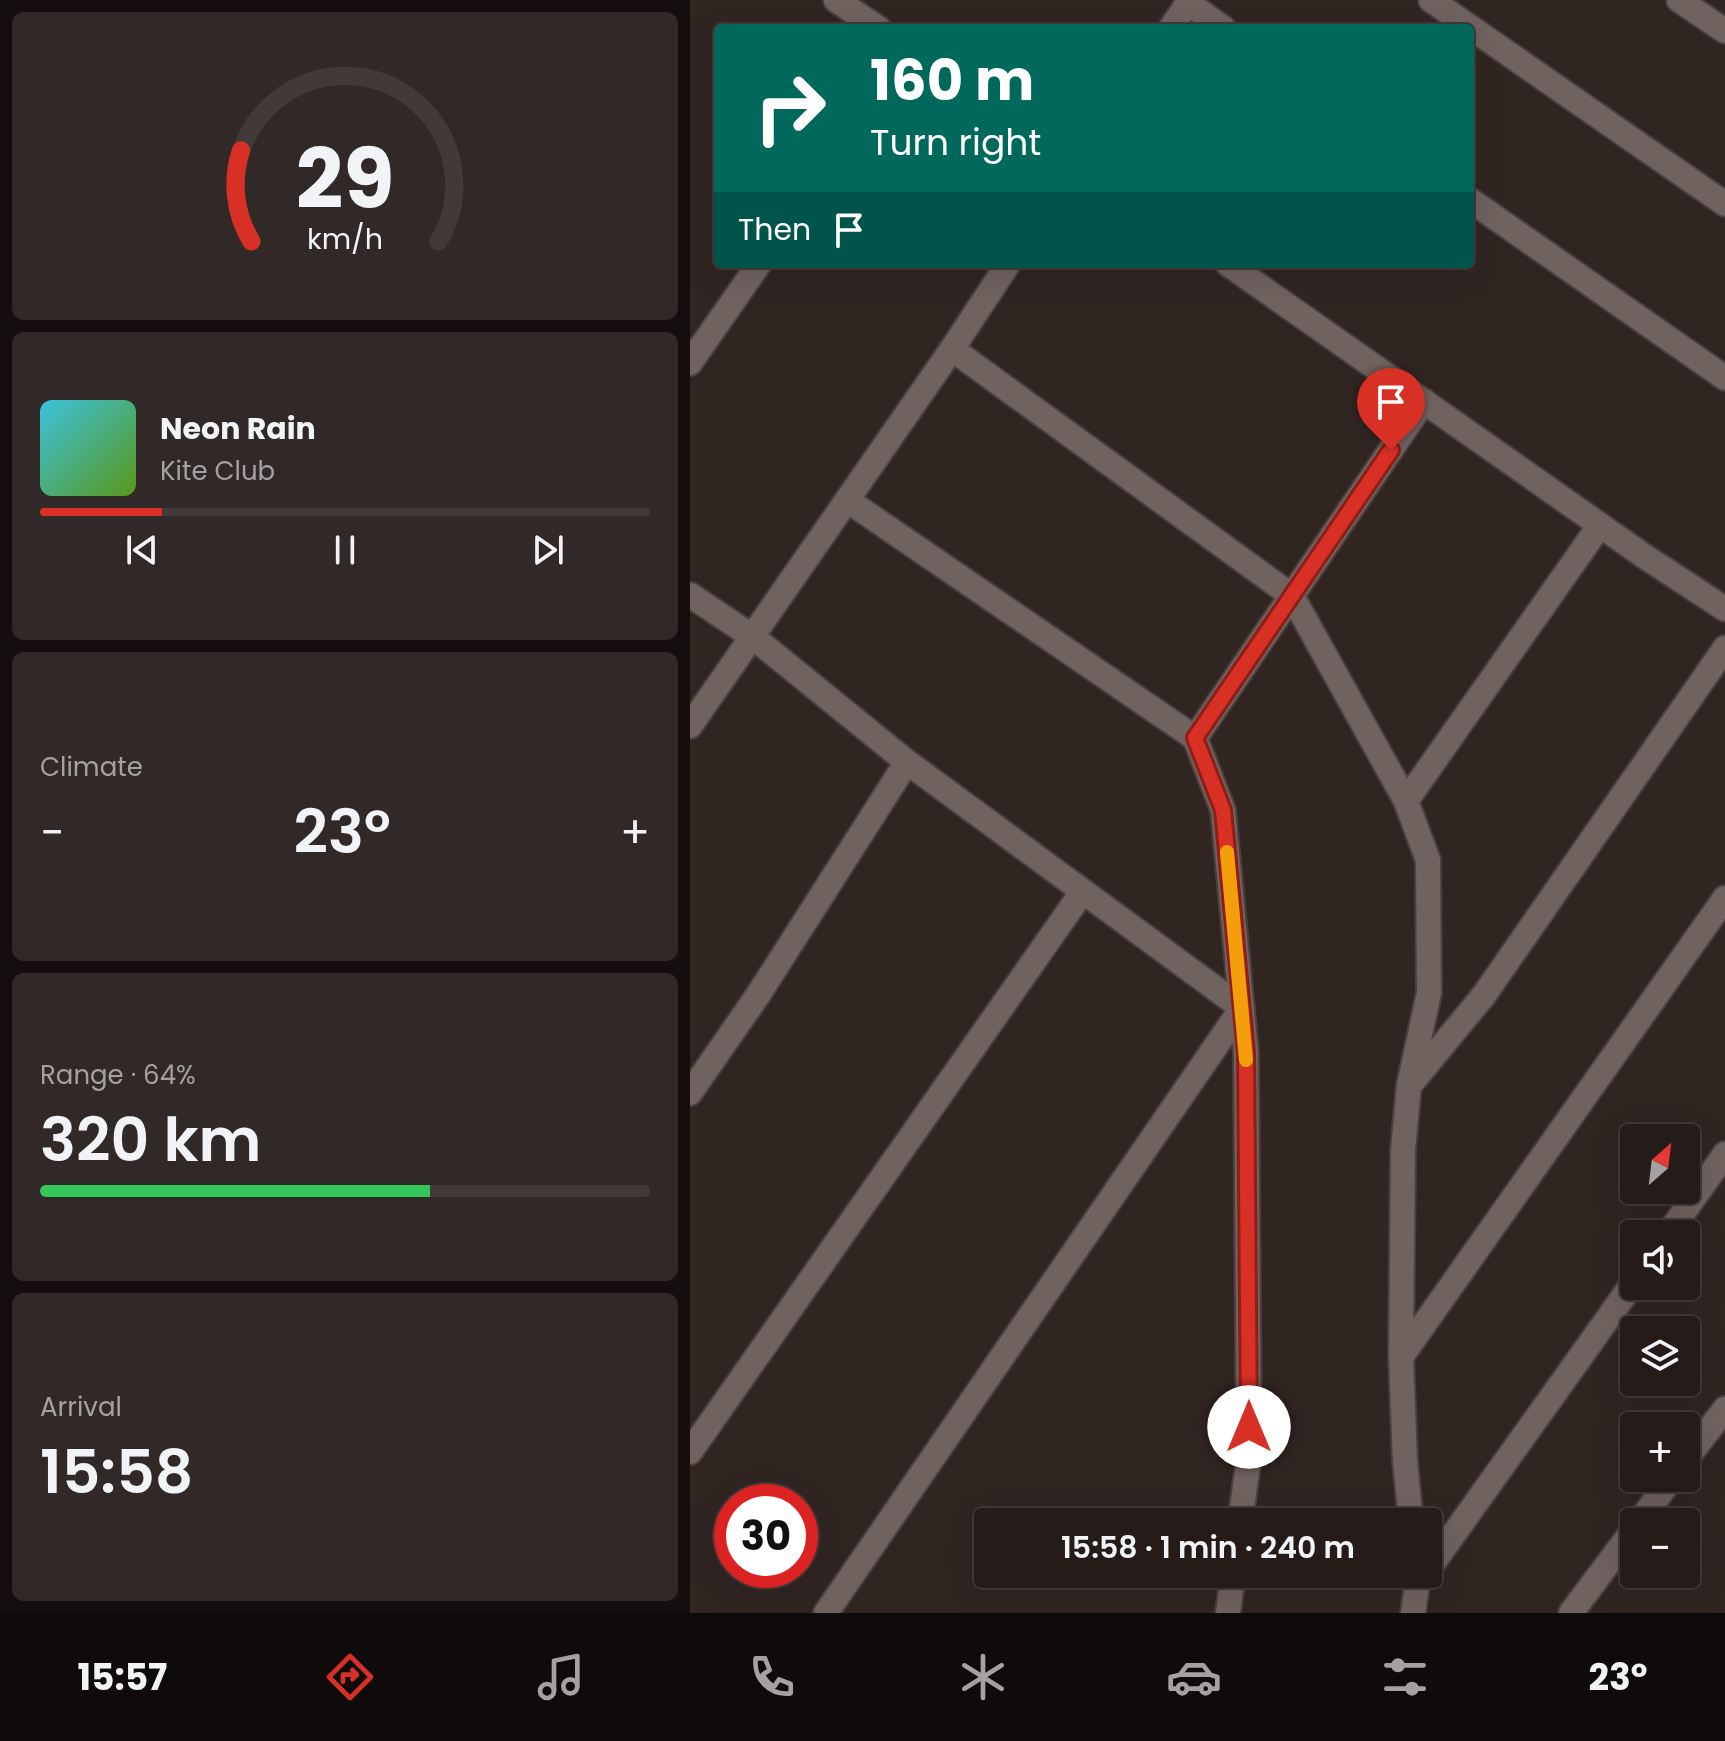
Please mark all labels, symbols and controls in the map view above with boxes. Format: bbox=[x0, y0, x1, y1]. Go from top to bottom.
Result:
text: 160 m bbox=[870, 41, 1034, 120]
icon: right bbox=[738, 56, 842, 160]
text: Turn right bbox=[870, 117, 1041, 168]
text: 29 bbox=[296, 121, 394, 237]
text: Then bbox=[738, 208, 811, 251]
icon: arrive bbox=[827, 208, 871, 252]
text: km/h bbox=[307, 219, 383, 259]
pin bbox=[1357, 368, 1425, 450]
icon: arrive bbox=[1369, 380, 1413, 424]
text: Neon Rain bbox=[160, 407, 316, 450]
text: Kite Club bbox=[160, 453, 275, 489]
icon: previous bbox=[120, 528, 164, 572]
icon: pause bbox=[323, 528, 367, 572]
icon: next bbox=[526, 528, 570, 572]
text: Climate bbox=[40, 749, 143, 785]
text: 23° bbox=[294, 790, 391, 874]
text: − bbox=[40, 802, 64, 863]
text: + bbox=[620, 802, 650, 863]
text: Range · 64% bbox=[40, 1057, 196, 1093]
text: 320 km bbox=[40, 1098, 261, 1182]
north arrow bbox=[1620, 1124, 1700, 1204]
map controls bbox=[1620, 1124, 1700, 1588]
button: sound bbox=[1620, 1220, 1700, 1300]
button: layers bbox=[1620, 1316, 1700, 1396]
position arrow bbox=[1207, 1385, 1291, 1469]
text: Arrival bbox=[40, 1389, 122, 1425]
button: + bbox=[1620, 1412, 1700, 1492]
text: 15:58 bbox=[40, 1430, 193, 1514]
speed limit sign: 30 bbox=[714, 1484, 818, 1588]
button: − bbox=[1620, 1508, 1700, 1588]
text: 15:58 · 1 min · 240 m bbox=[1061, 1526, 1355, 1569]
icon: directions bbox=[322, 1649, 378, 1705]
icon: music bbox=[533, 1649, 589, 1705]
icon: phone bbox=[744, 1649, 800, 1705]
icon: climate bbox=[955, 1649, 1011, 1705]
icon: car bbox=[1166, 1649, 1222, 1705]
icon: filters bbox=[1377, 1649, 1433, 1705]
text: 15:57 bbox=[78, 1652, 167, 1703]
text: 23° bbox=[1588, 1652, 1647, 1703]

